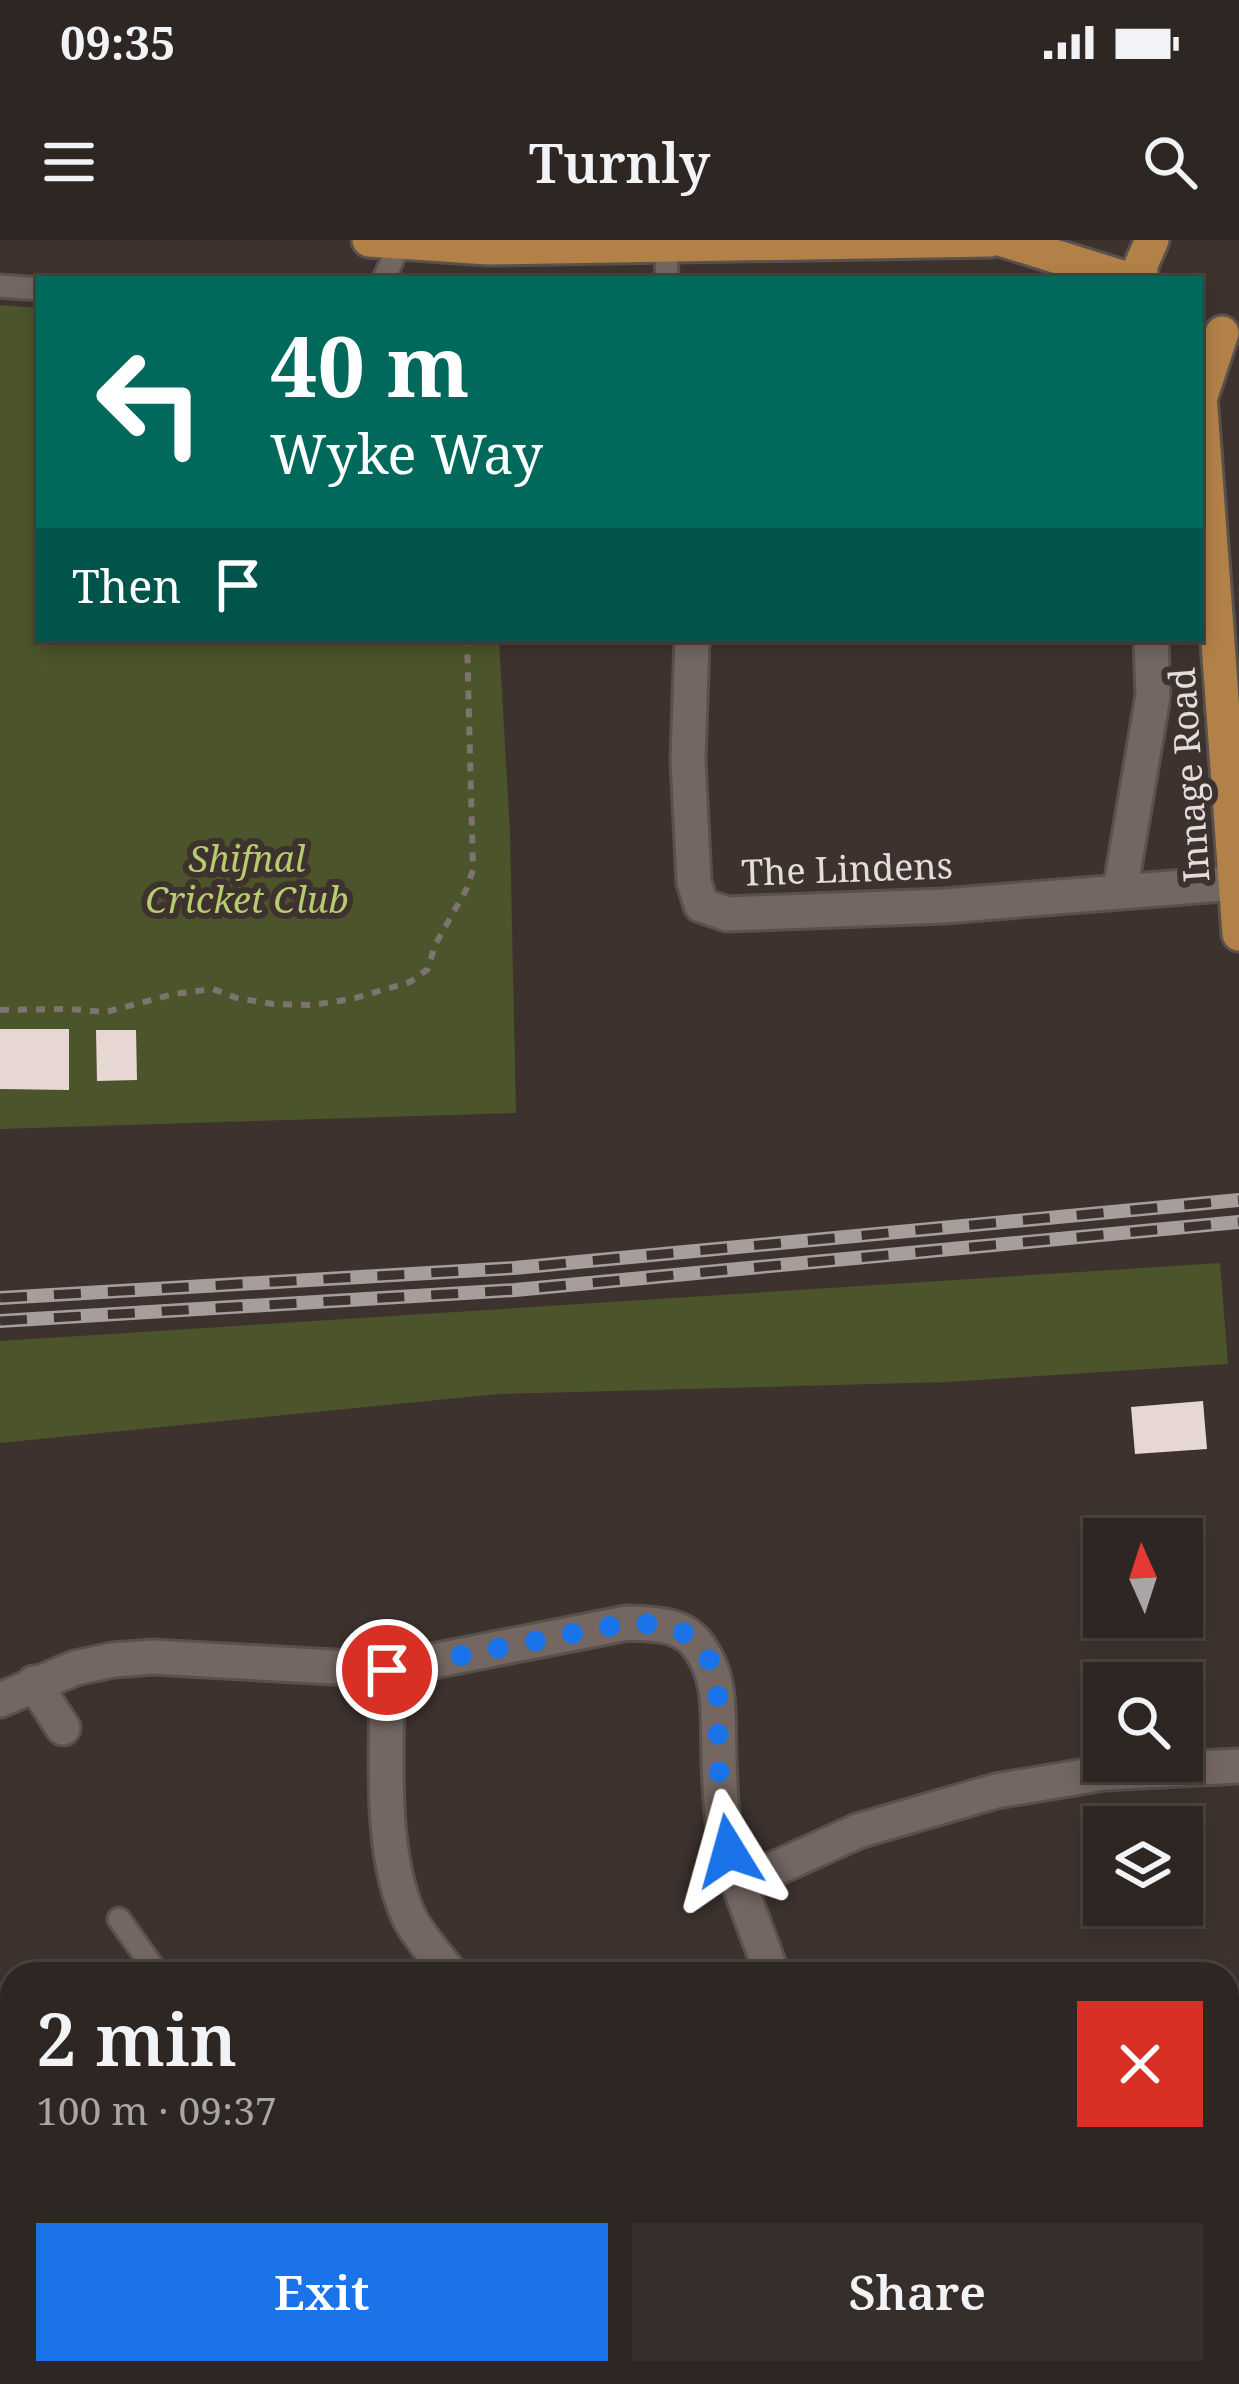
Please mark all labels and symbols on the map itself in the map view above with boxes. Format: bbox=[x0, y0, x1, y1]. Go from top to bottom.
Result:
street label: Innage Road bbox=[1157, 666, 1220, 884]
park label: Shifnal Cricket Club bbox=[145, 834, 349, 924]
street label: The Lindens bbox=[740, 840, 954, 897]
north arrow bbox=[1083, 1518, 1203, 1638]
pin bbox=[336, 1619, 438, 1721]
position arrow bbox=[666, 1788, 792, 1914]

